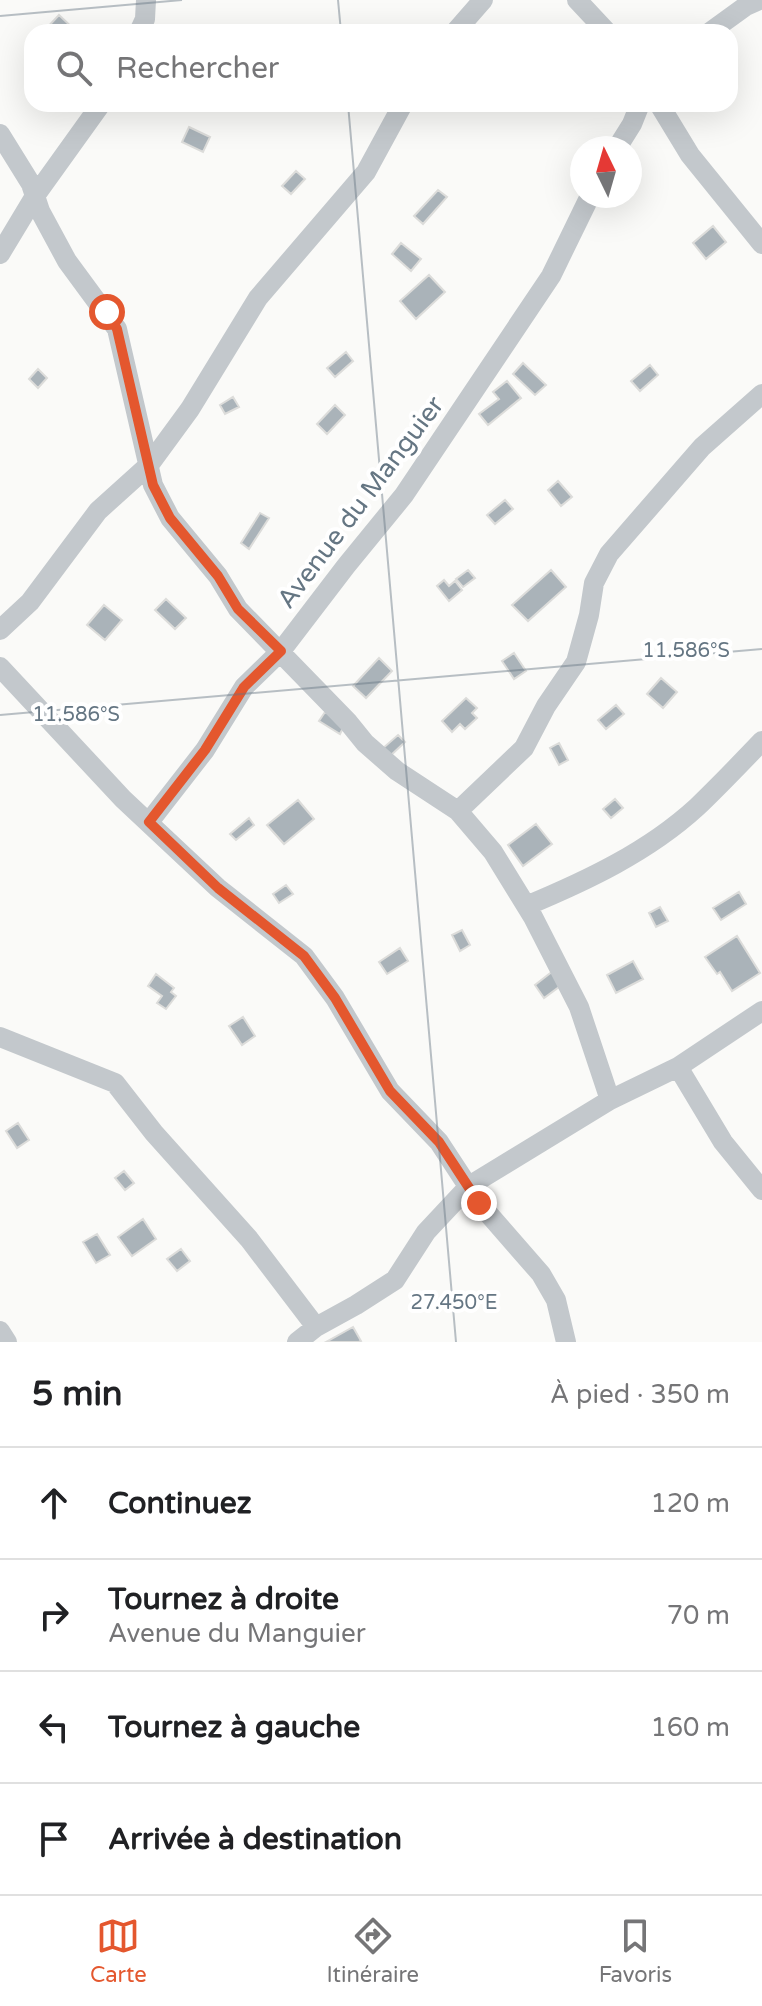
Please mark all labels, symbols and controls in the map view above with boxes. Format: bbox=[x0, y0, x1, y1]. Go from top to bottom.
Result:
search box bbox=[24, 24, 738, 112]
icon: search bbox=[52, 46, 96, 90]
text: Rechercher bbox=[116, 50, 279, 87]
north arrow bbox=[570, 136, 642, 208]
route start bbox=[89, 294, 125, 330]
street label: Avenue du Manguier bbox=[270, 390, 450, 615]
text: 11.586°S bbox=[642, 639, 730, 663]
text: 11.586°S bbox=[32, 703, 120, 727]
route end bbox=[461, 1185, 497, 1221]
text: 27.450°E bbox=[411, 1291, 497, 1315]
text: 5 min bbox=[32, 1374, 123, 1415]
text: À pied · 350 m bbox=[550, 1379, 730, 1410]
icon: ahead bbox=[32, 1481, 76, 1525]
text: Continuez bbox=[108, 1485, 252, 1522]
text: 120 m bbox=[650, 1488, 730, 1519]
text: Tournez à droite bbox=[108, 1581, 339, 1618]
icon: right bbox=[32, 1593, 76, 1637]
text: 70 m bbox=[667, 1600, 730, 1631]
text: Avenue du Manguier bbox=[108, 1618, 366, 1649]
icon: left bbox=[32, 1705, 76, 1749]
text: Tournez à gauche bbox=[108, 1709, 360, 1746]
text: 160 m bbox=[650, 1712, 730, 1743]
icon: arrive bbox=[32, 1817, 76, 1861]
text: Arrivée à destination bbox=[108, 1821, 402, 1858]
tab: Carte bbox=[90, 1914, 147, 1988]
tab: Itinéraire bbox=[326, 1914, 419, 1988]
tab: Favoris bbox=[599, 1914, 672, 1988]

